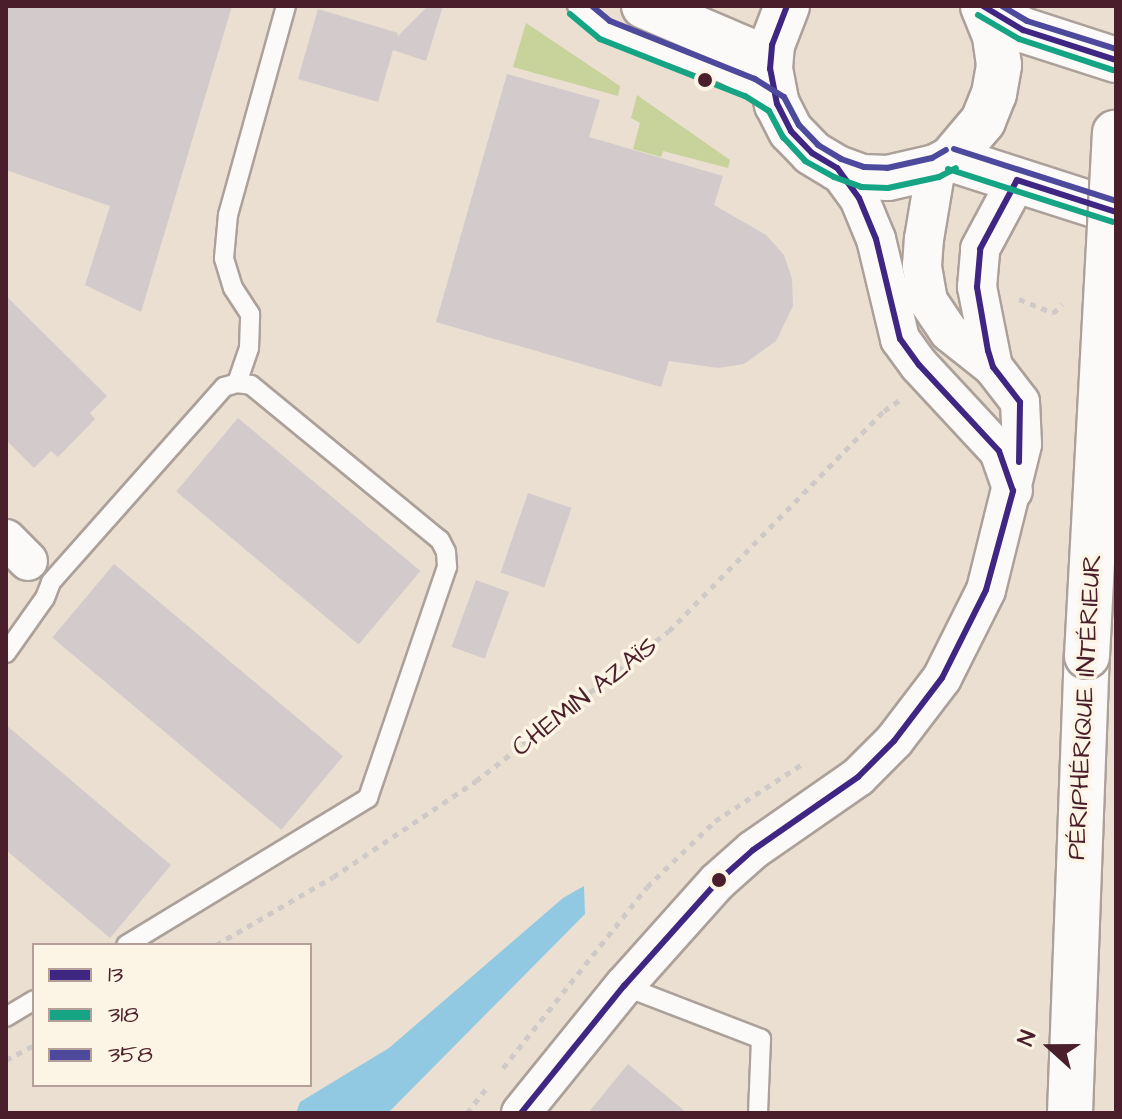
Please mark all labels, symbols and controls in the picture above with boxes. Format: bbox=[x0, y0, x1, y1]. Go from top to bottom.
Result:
unlabelled marker bbox=[697, 72, 713, 88]
street label: PÉRIPHÉRIQUE INTÉRIEUR bbox=[1061, 553, 1109, 861]
street label: CHEMIN AZAÏS bbox=[506, 631, 664, 763]
unlabelled marker bbox=[711, 872, 727, 888]
legend bbox=[32, 943, 312, 1087]
text: 13 bbox=[108, 958, 123, 992]
text: 318 bbox=[108, 998, 139, 1032]
north arrow bbox=[1010, 1007, 1090, 1087]
text: N bbox=[1010, 1026, 1044, 1050]
text: 358 bbox=[108, 1038, 153, 1072]

